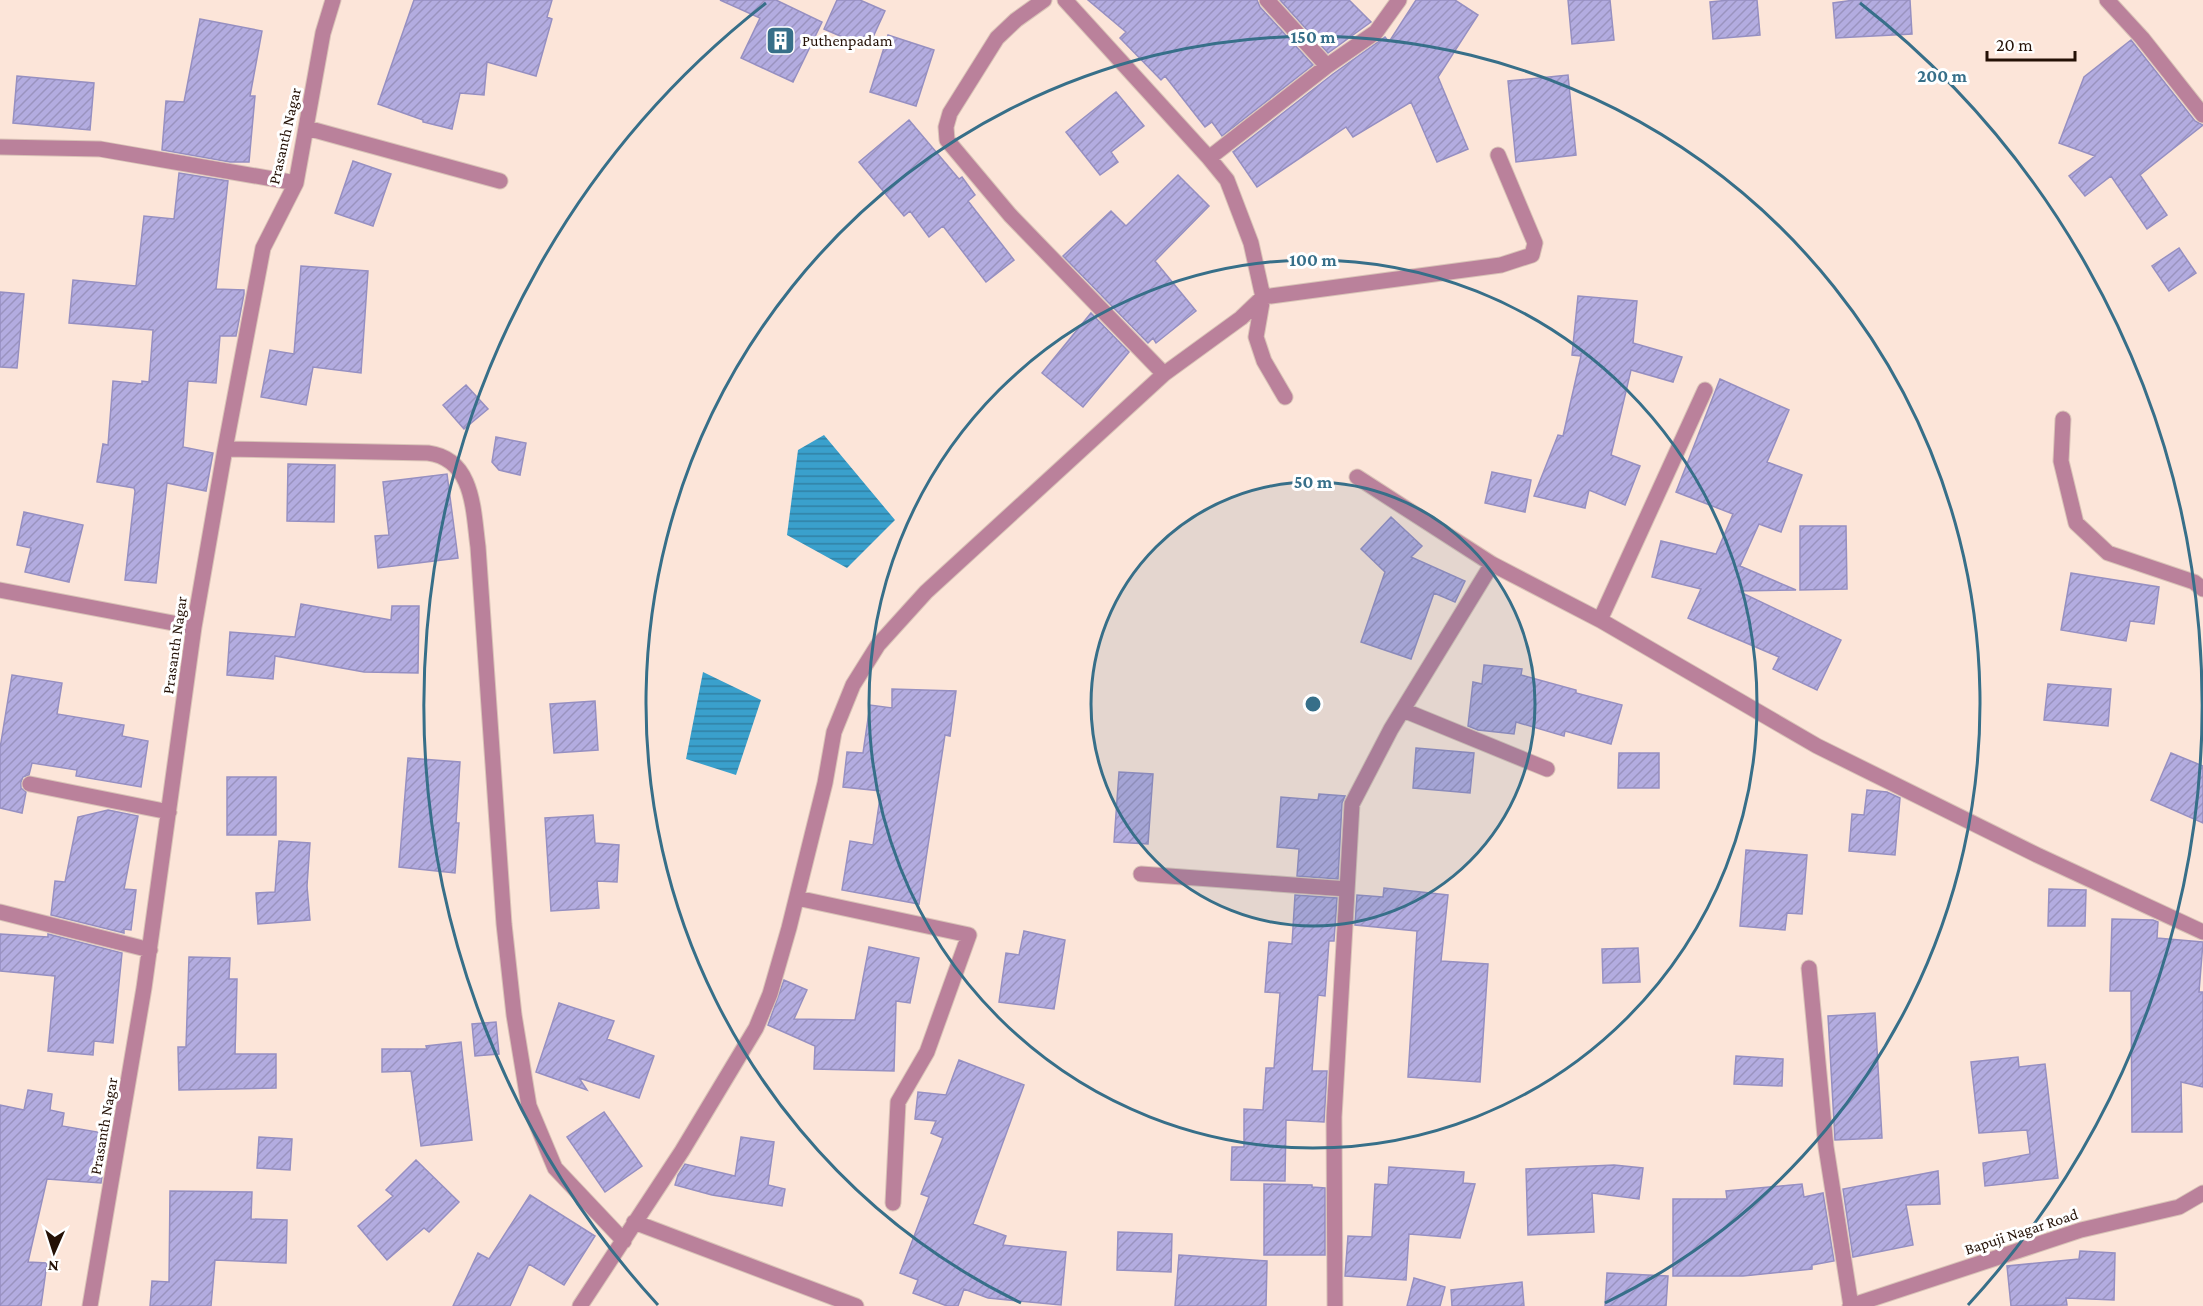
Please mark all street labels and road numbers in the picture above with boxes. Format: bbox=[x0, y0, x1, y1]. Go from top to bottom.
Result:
street label: Prasanth Nagar bbox=[265, 86, 305, 186]
street label: Prasanth Nagar bbox=[159, 595, 191, 695]
street label: Prasanth Nagar bbox=[87, 1076, 121, 1176]
street label: Bapuji Nagar Road bbox=[1962, 1205, 2081, 1259]

